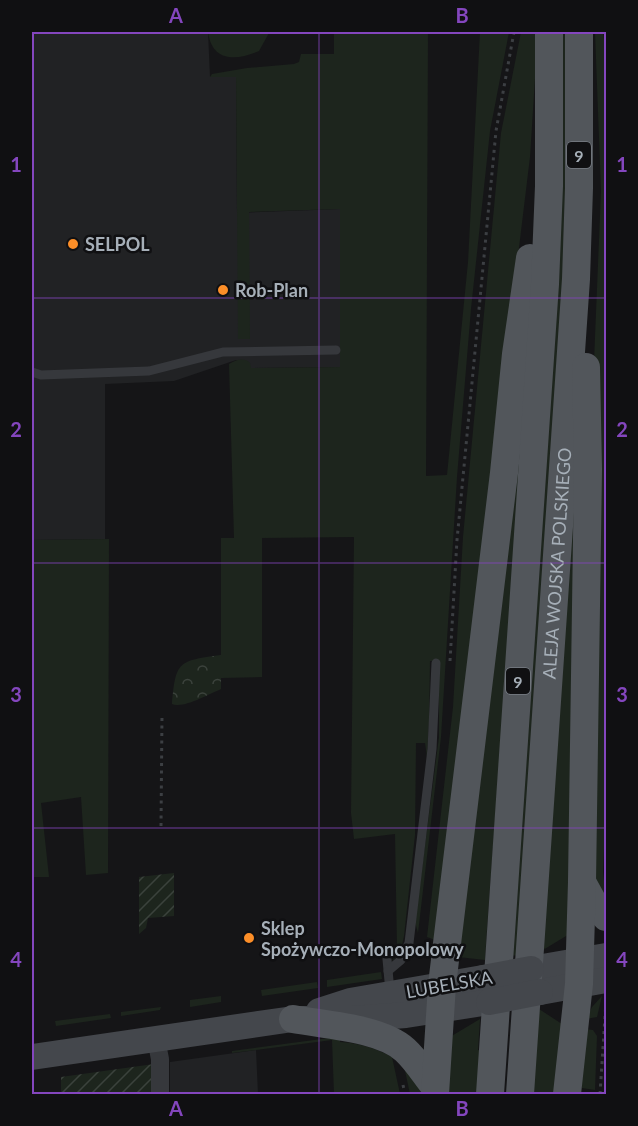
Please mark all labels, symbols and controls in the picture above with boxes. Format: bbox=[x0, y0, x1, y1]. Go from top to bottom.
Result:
text: A bbox=[168, 3, 183, 27]
text: B bbox=[455, 3, 469, 27]
road number: 9 bbox=[567, 142, 591, 168]
text: 1 bbox=[10, 152, 22, 176]
text: 1 bbox=[616, 152, 628, 176]
place label: SELPOL bbox=[85, 233, 150, 255]
marker: SELPOL bbox=[66, 237, 80, 251]
place label: Rob-Plan bbox=[235, 279, 308, 301]
marker: Rob-Plan bbox=[216, 283, 230, 297]
text: 2 bbox=[10, 417, 22, 441]
text: 2 bbox=[616, 417, 628, 441]
street label: ALEJA WOJSKA POLSKIEGO bbox=[538, 447, 575, 680]
road number: 9 bbox=[506, 668, 530, 694]
text: 3 bbox=[10, 682, 22, 706]
text: 3 bbox=[616, 682, 628, 706]
place label: Sklep Spożywczo-Monopolowy bbox=[261, 917, 464, 960]
marker: Sklep Spożywczo-Monopolowy bbox=[242, 931, 256, 945]
text: 4 bbox=[10, 947, 22, 971]
text: 4 bbox=[616, 947, 628, 971]
street label: LUBELSKA bbox=[404, 965, 495, 1002]
text: A bbox=[168, 1096, 183, 1120]
text: B bbox=[455, 1096, 469, 1120]

